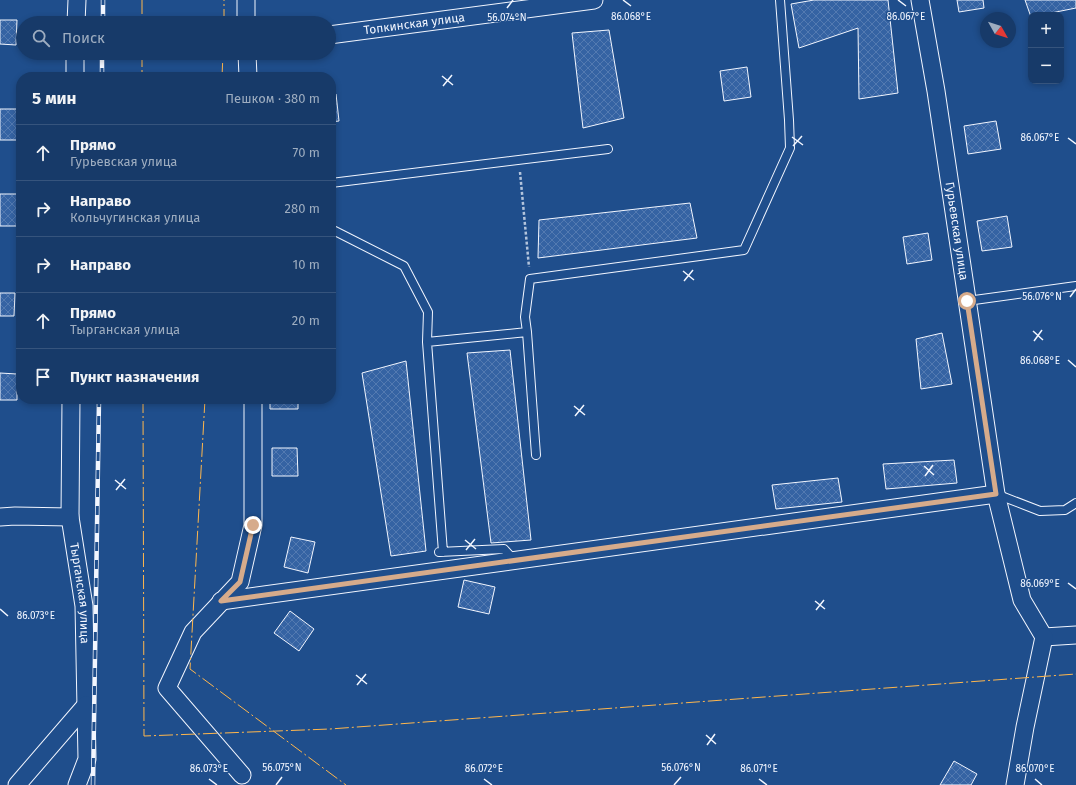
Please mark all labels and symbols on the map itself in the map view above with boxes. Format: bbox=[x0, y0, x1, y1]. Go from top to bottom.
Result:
street label: Топкинская улица bbox=[363, 10, 466, 37]
text: 86.068°E bbox=[611, 11, 651, 23]
text: 86.067°E bbox=[887, 11, 925, 23]
text: 56.074°N bbox=[487, 12, 527, 24]
north arrow bbox=[980, 12, 1016, 48]
text: 86.067°E bbox=[1021, 132, 1059, 144]
street label: Гурьевская улица bbox=[943, 181, 971, 281]
text: 56.076°N bbox=[1022, 291, 1062, 303]
route start bbox=[958, 292, 976, 310]
text: 86.068°E bbox=[1020, 355, 1060, 367]
route end bbox=[244, 516, 262, 534]
street label: Тырганская улица bbox=[67, 542, 92, 644]
text: 86.069°E bbox=[1020, 578, 1060, 590]
text: 86.073°E bbox=[17, 610, 55, 622]
text: 56.075°N bbox=[262, 762, 302, 774]
text: 56.076°N bbox=[661, 762, 701, 774]
text: 86.073°E bbox=[190, 763, 228, 775]
text: 86.072°E bbox=[465, 763, 503, 775]
text: 86.071°E bbox=[740, 763, 778, 775]
text: 86.070°E bbox=[1016, 763, 1054, 775]

